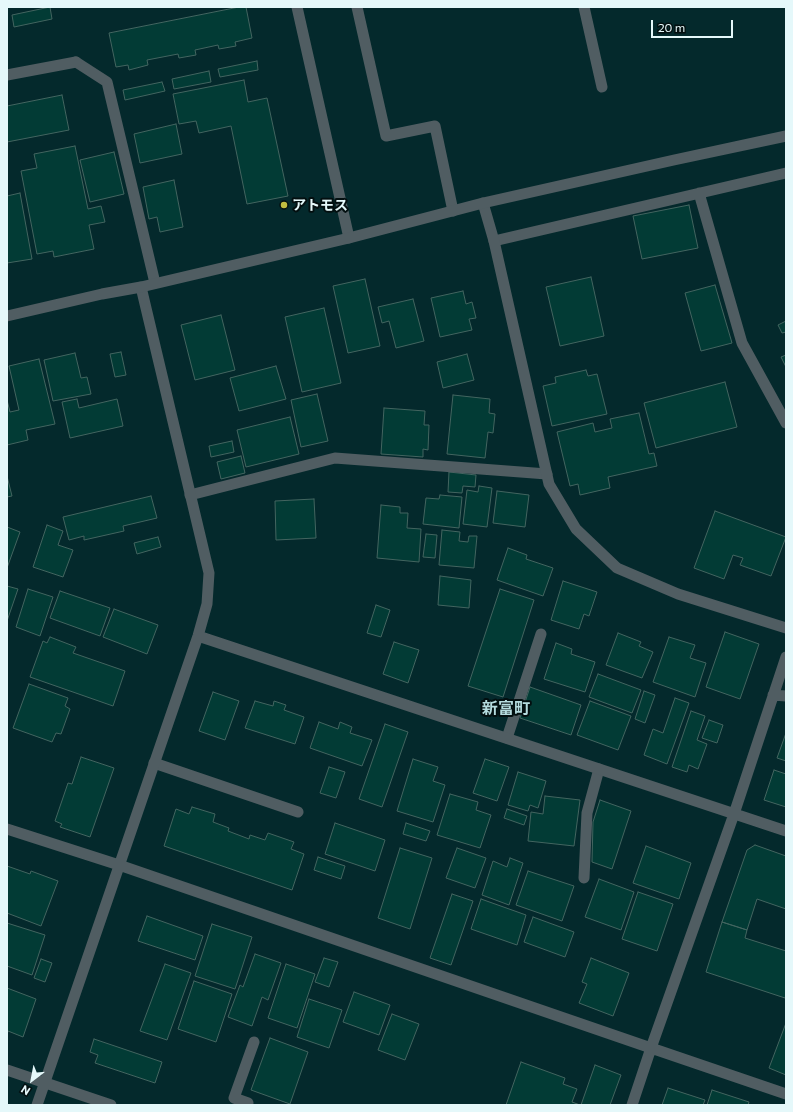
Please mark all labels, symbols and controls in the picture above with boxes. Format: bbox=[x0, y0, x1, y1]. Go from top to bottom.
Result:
scale bar bbox=[653, 12, 735, 38]
text: 20 m bbox=[658, 20, 685, 34]
place label: アトモス bbox=[292, 197, 348, 213]
marker: アトモス bbox=[279, 200, 289, 210]
district label: 新富町 bbox=[482, 699, 530, 719]
north arrow bbox=[12, 1060, 52, 1100]
text: N bbox=[18, 1083, 32, 1098]

